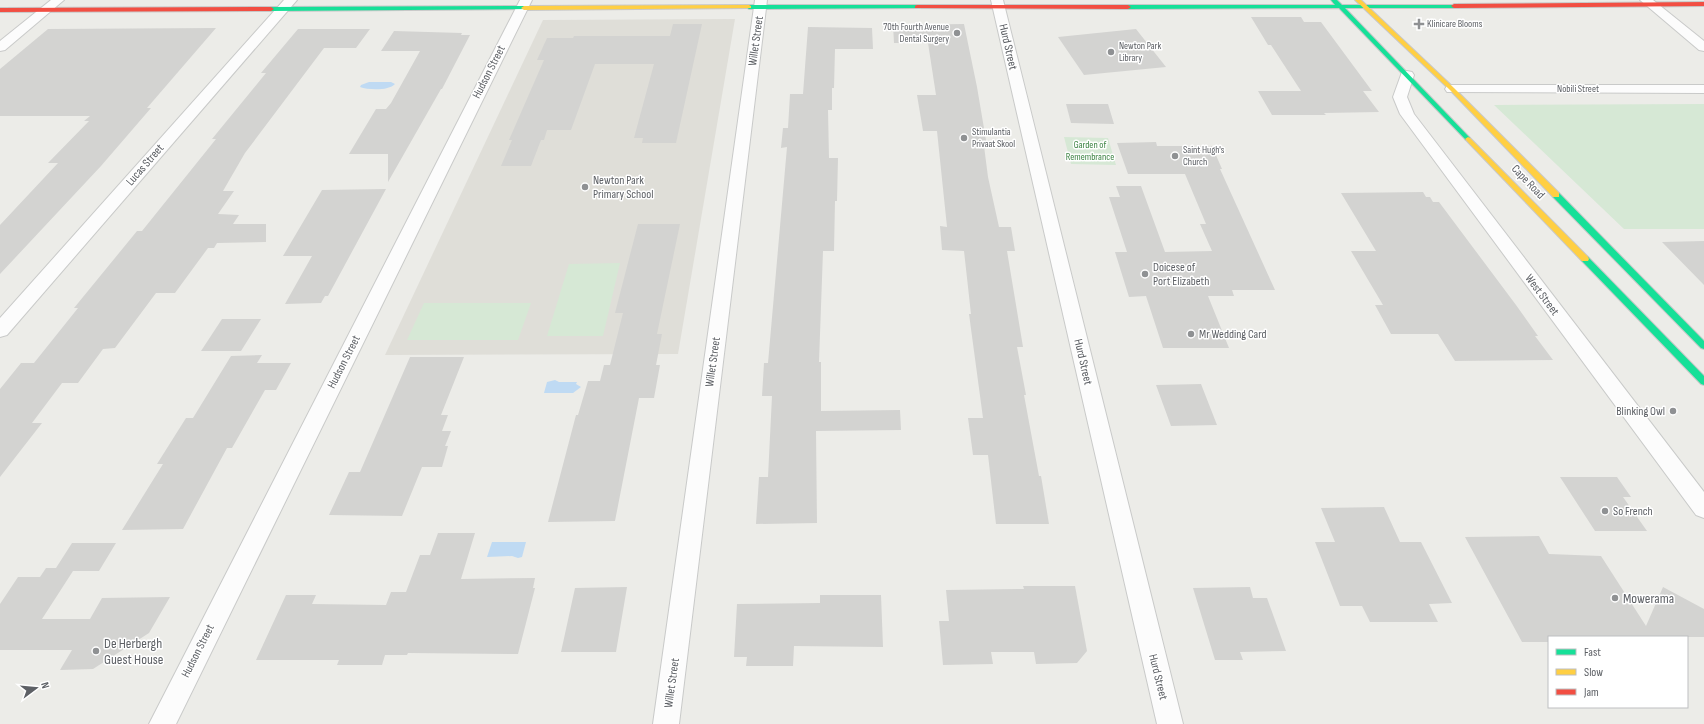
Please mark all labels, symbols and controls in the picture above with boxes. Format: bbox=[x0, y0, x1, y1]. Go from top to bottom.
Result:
street label: Willet Street bbox=[745, 15, 767, 67]
place label: Klinicare Blooms bbox=[1427, 18, 1483, 30]
marker: Klinicare Blooms bbox=[1414, 19, 1424, 29]
place label: 70th Fourth Avenue Dental Surgery bbox=[883, 21, 949, 45]
street label: Hurd Street bbox=[995, 23, 1021, 72]
marker: 70th Fourth Avenue Dental Surgery bbox=[952, 28, 962, 38]
place label: Newton Park Library bbox=[1119, 40, 1161, 64]
street label: Hudson Street bbox=[469, 43, 509, 101]
marker: Newton Park Library bbox=[1106, 47, 1116, 57]
street label: Nobili Street bbox=[1557, 83, 1599, 95]
place label: Stimulantia Privaat Skool bbox=[972, 126, 1015, 150]
marker: Stimulantia Privaat Skool bbox=[959, 133, 969, 143]
park label: Garden of Remembrance bbox=[1066, 139, 1114, 163]
street label: Lucas Street bbox=[123, 141, 167, 189]
place label: Saint Hugh's Church bbox=[1183, 144, 1225, 168]
marker: Saint Hugh's Church bbox=[1170, 151, 1180, 161]
street label: Cape Road bbox=[1508, 162, 1548, 202]
place label: Newton Park Primary School bbox=[593, 173, 653, 202]
marker: Newton Park Primary School bbox=[580, 182, 590, 192]
place label: Doicese of Port Elizabeth bbox=[1153, 260, 1209, 289]
marker: Doicese of Port Elizabeth bbox=[1140, 269, 1150, 279]
street label: West Street bbox=[1522, 271, 1563, 319]
place label: Mr Wedding Card bbox=[1199, 327, 1266, 342]
marker: Mr Wedding Card bbox=[1186, 329, 1196, 339]
street label: Hudson Street bbox=[324, 333, 364, 391]
street label: Willet Street bbox=[702, 336, 724, 388]
street label: Hurd Street bbox=[1070, 338, 1096, 387]
place label: Blinking Owl bbox=[1616, 404, 1665, 419]
marker: Blinking Owl bbox=[1668, 406, 1678, 416]
place label: So French bbox=[1613, 504, 1653, 519]
marker: So French bbox=[1600, 506, 1610, 516]
place label: Mowerama bbox=[1623, 590, 1674, 607]
marker: Mowerama bbox=[1610, 593, 1620, 603]
street label: Hudson Street bbox=[178, 622, 218, 680]
place label: De Herbergh Guest House bbox=[104, 635, 163, 668]
legend bbox=[1548, 636, 1688, 708]
text: Fast bbox=[1584, 645, 1601, 660]
marker: De Herbergh Guest House bbox=[91, 646, 101, 656]
street label: Hurd Street bbox=[1145, 653, 1171, 702]
street label: Willet Street bbox=[661, 657, 683, 709]
text: Slow bbox=[1584, 665, 1603, 680]
north arrow bbox=[16, 668, 56, 708]
text: N bbox=[38, 681, 52, 690]
text: Jam bbox=[1583, 685, 1599, 700]

